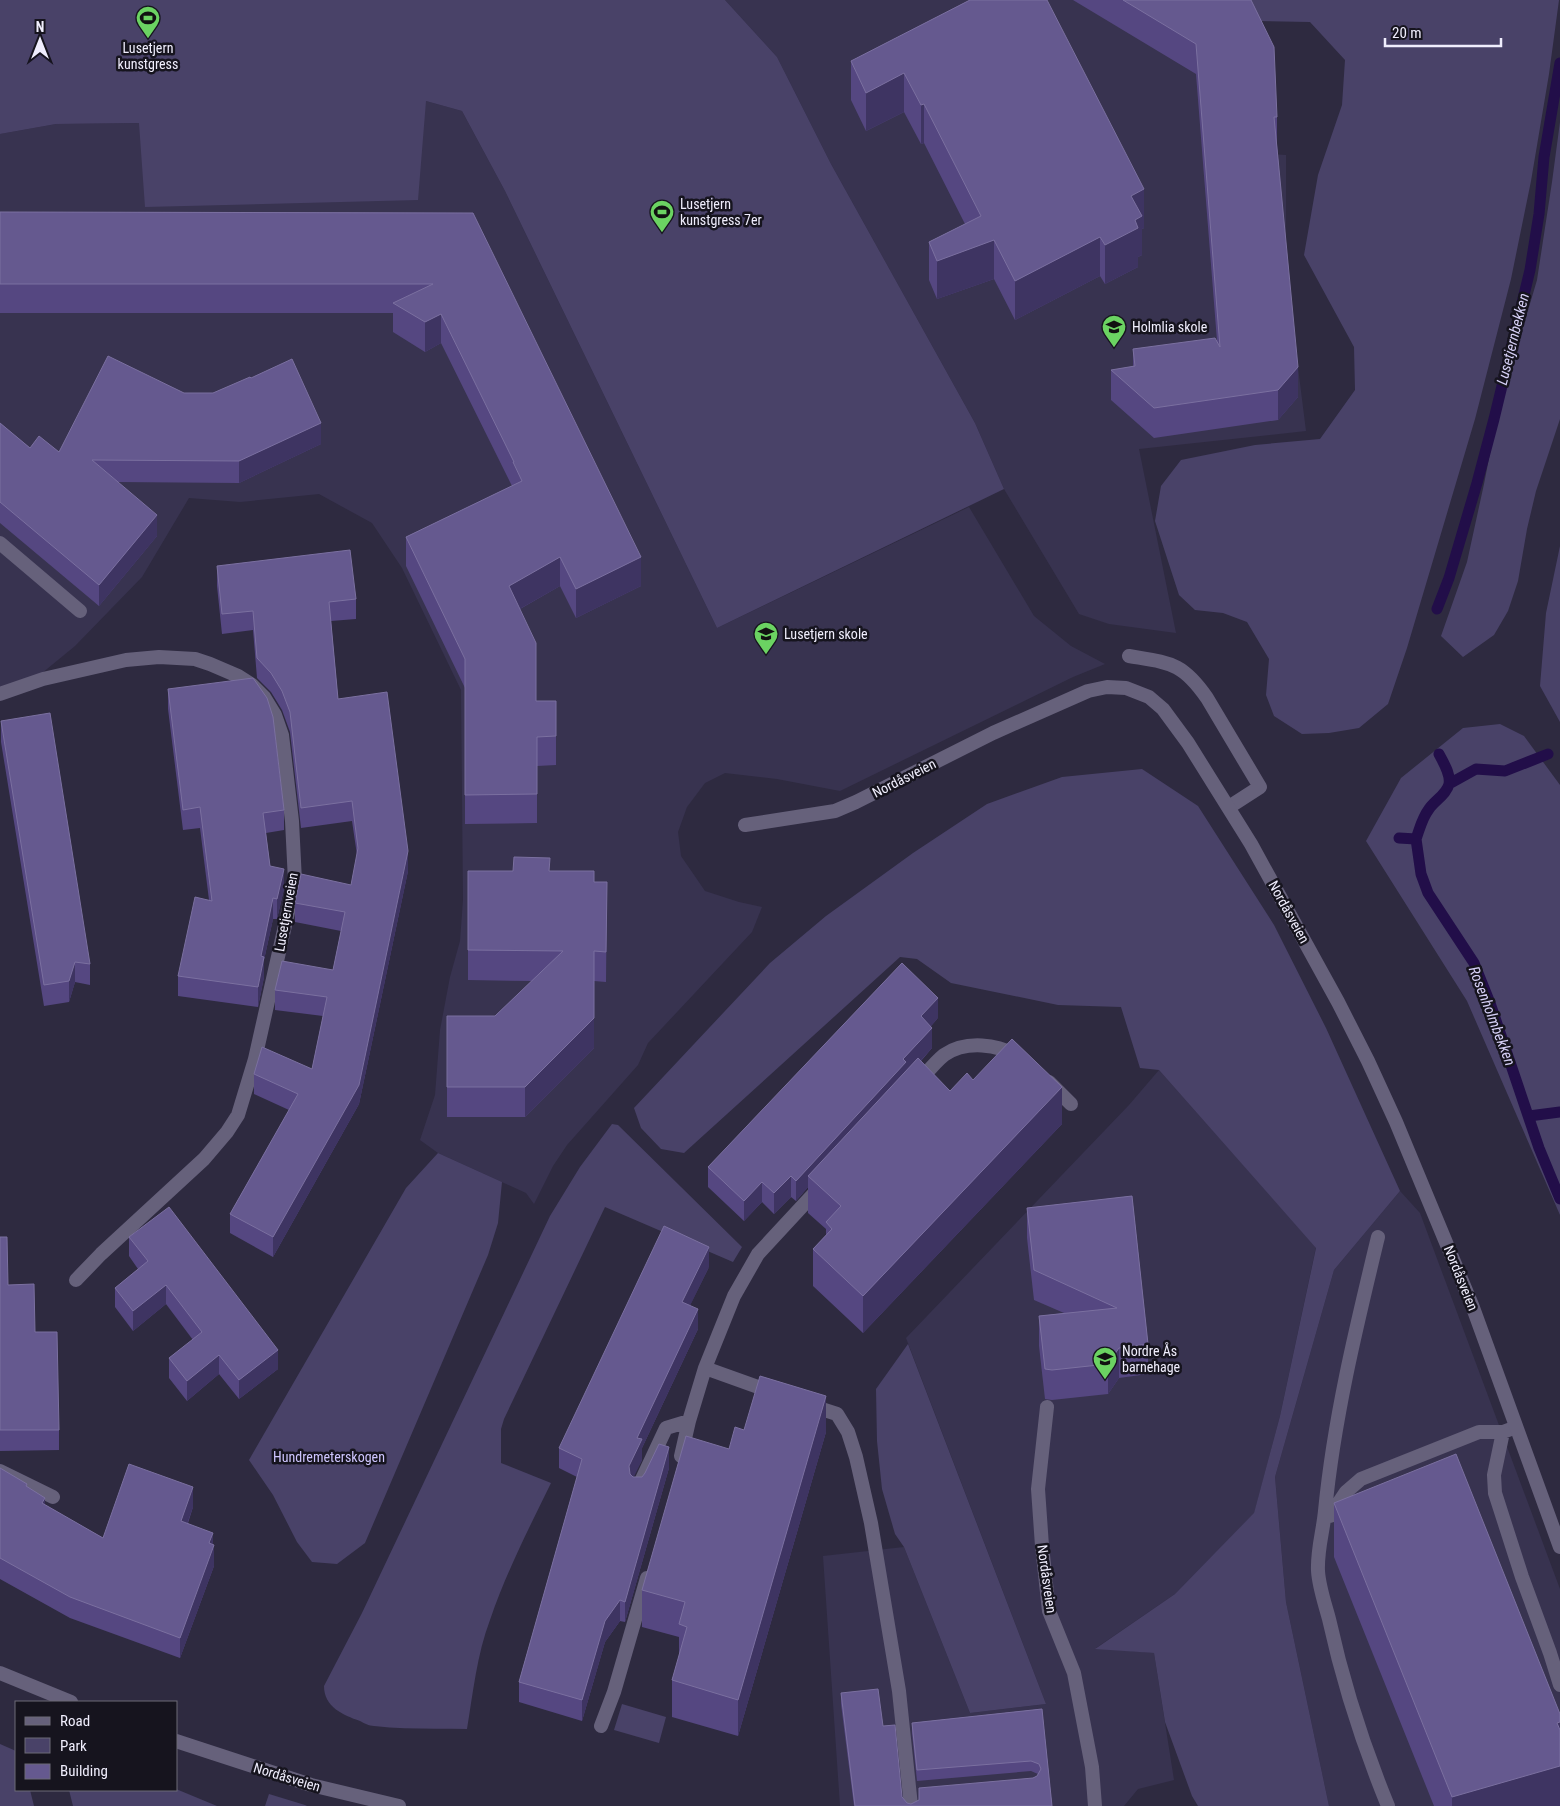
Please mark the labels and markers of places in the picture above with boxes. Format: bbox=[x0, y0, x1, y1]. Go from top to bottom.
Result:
sports icon: Lusetjern kunstgress bbox=[135, 5, 161, 39]
place label: Lusetjern kunstgress bbox=[118, 40, 178, 72]
place label: Lusetjern kunstgress 7er bbox=[680, 196, 762, 228]
sports icon: Lusetjern kunstgress 7er bbox=[649, 199, 675, 233]
school or university icon: Holmlia skole bbox=[1101, 314, 1127, 348]
place label: Holmlia skole bbox=[1132, 319, 1208, 335]
school or university icon: Lusetjern skole bbox=[753, 621, 779, 655]
place label: Lusetjern skole bbox=[784, 626, 868, 642]
place label: Nordre Ås barnehage bbox=[1122, 1342, 1181, 1375]
school or university icon: Nordre Ås barnehage bbox=[1092, 1346, 1118, 1380]

